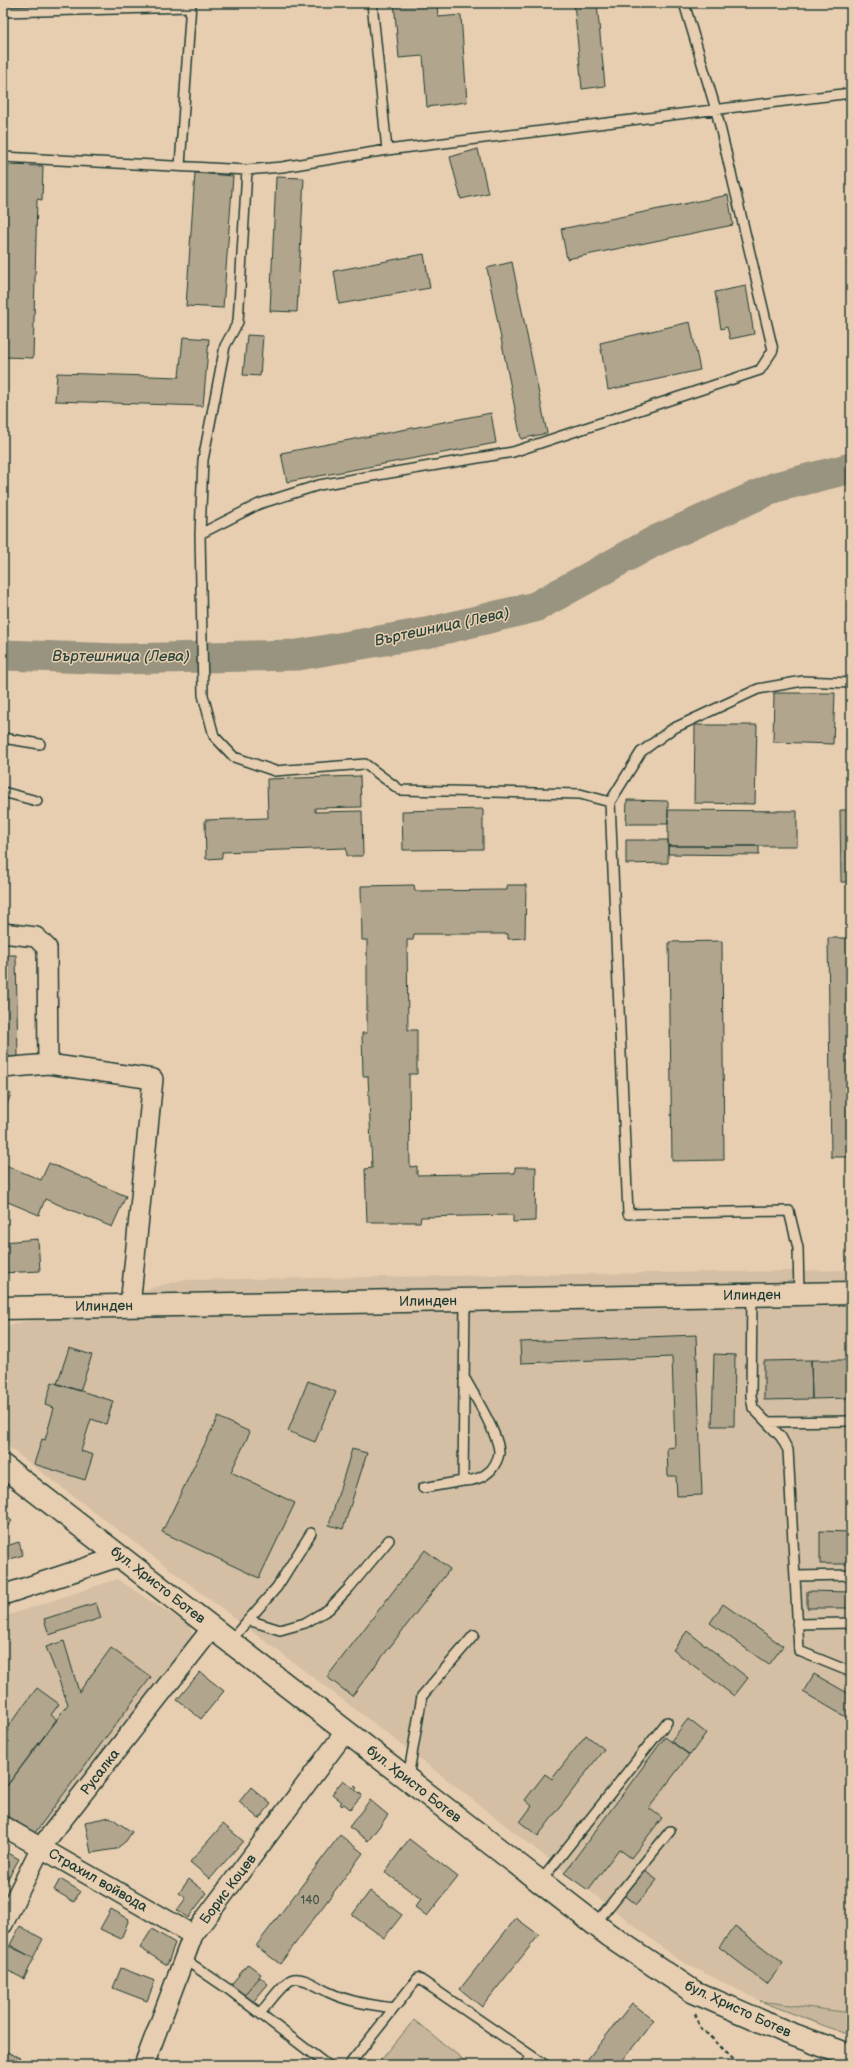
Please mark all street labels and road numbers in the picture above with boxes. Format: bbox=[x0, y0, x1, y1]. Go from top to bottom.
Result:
street label: Илинден bbox=[723, 1286, 781, 1304]
street label: Илинден bbox=[399, 1292, 457, 1310]
street label: Илинден bbox=[75, 1297, 133, 1315]
street label: бул. Христо Ботев bbox=[107, 1543, 209, 1628]
street label: бул. Христо Ботев bbox=[363, 1742, 465, 1827]
street label: Русалка bbox=[77, 1745, 124, 1798]
street label: Страхил войвода bbox=[45, 1845, 151, 1916]
street label: Борис Коцев bbox=[196, 1850, 260, 1927]
street label: бул. Христо Ботев bbox=[682, 1977, 794, 2041]

